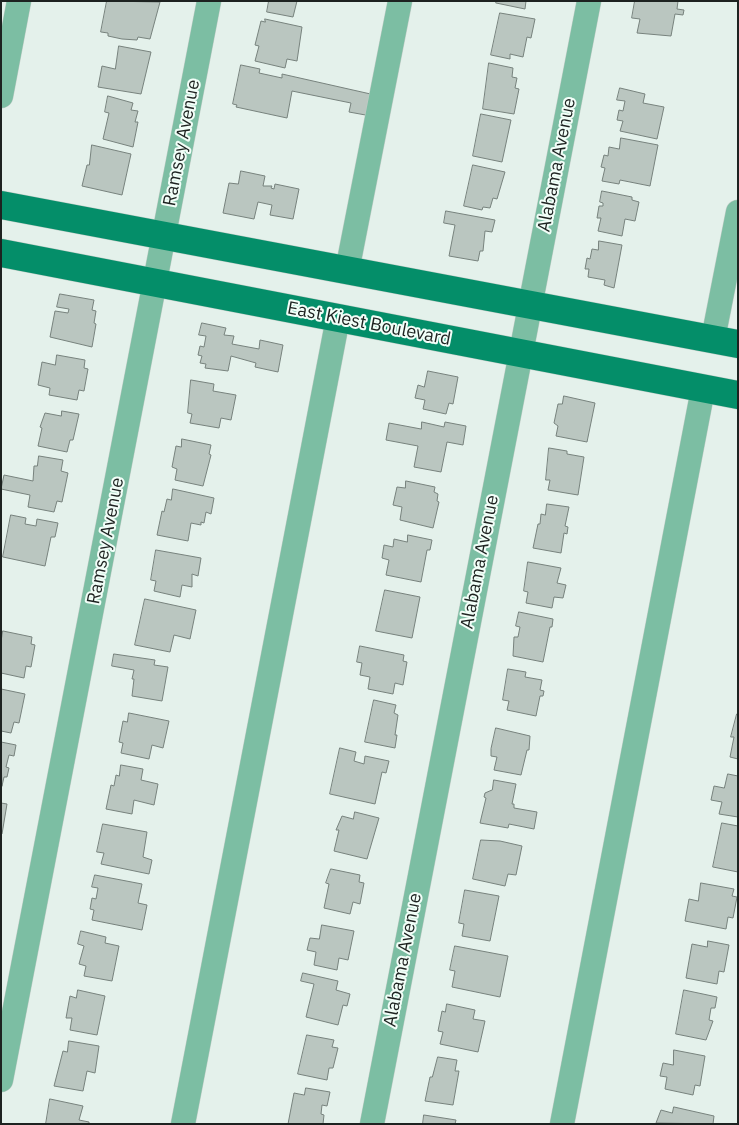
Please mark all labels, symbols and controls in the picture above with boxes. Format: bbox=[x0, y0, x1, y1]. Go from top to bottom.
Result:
street label: Ramsey Avenue bbox=[159, 78, 205, 208]
street label: Alabama Avenue bbox=[533, 96, 581, 234]
street label: East Kiest Boulevard bbox=[285, 298, 453, 350]
street label: Ramsey Avenue bbox=[83, 476, 129, 606]
street label: Alabama Avenue bbox=[456, 493, 504, 631]
street label: Alabama Avenue bbox=[379, 891, 427, 1029]

